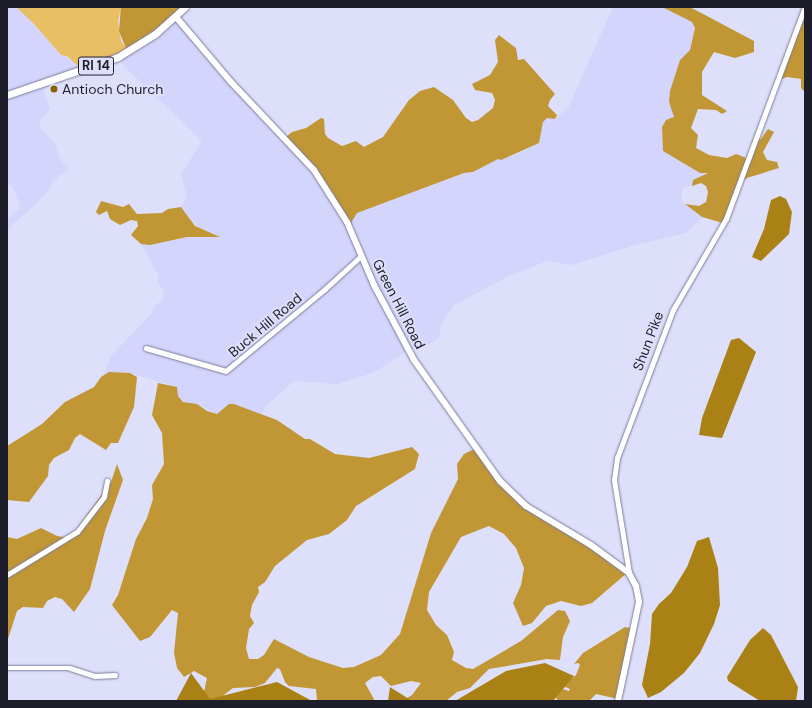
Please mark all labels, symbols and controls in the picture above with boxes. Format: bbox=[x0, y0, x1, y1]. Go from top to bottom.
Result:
road number: RI 14 bbox=[78, 55, 114, 77]
place label: Antioch Church bbox=[62, 81, 163, 97]
marker: Antioch Church bbox=[49, 84, 59, 94]
street label: Green Hill Road bbox=[369, 256, 429, 352]
street label: Buck Hill Road bbox=[225, 289, 305, 361]
street label: Shun Pike bbox=[629, 309, 667, 373]

